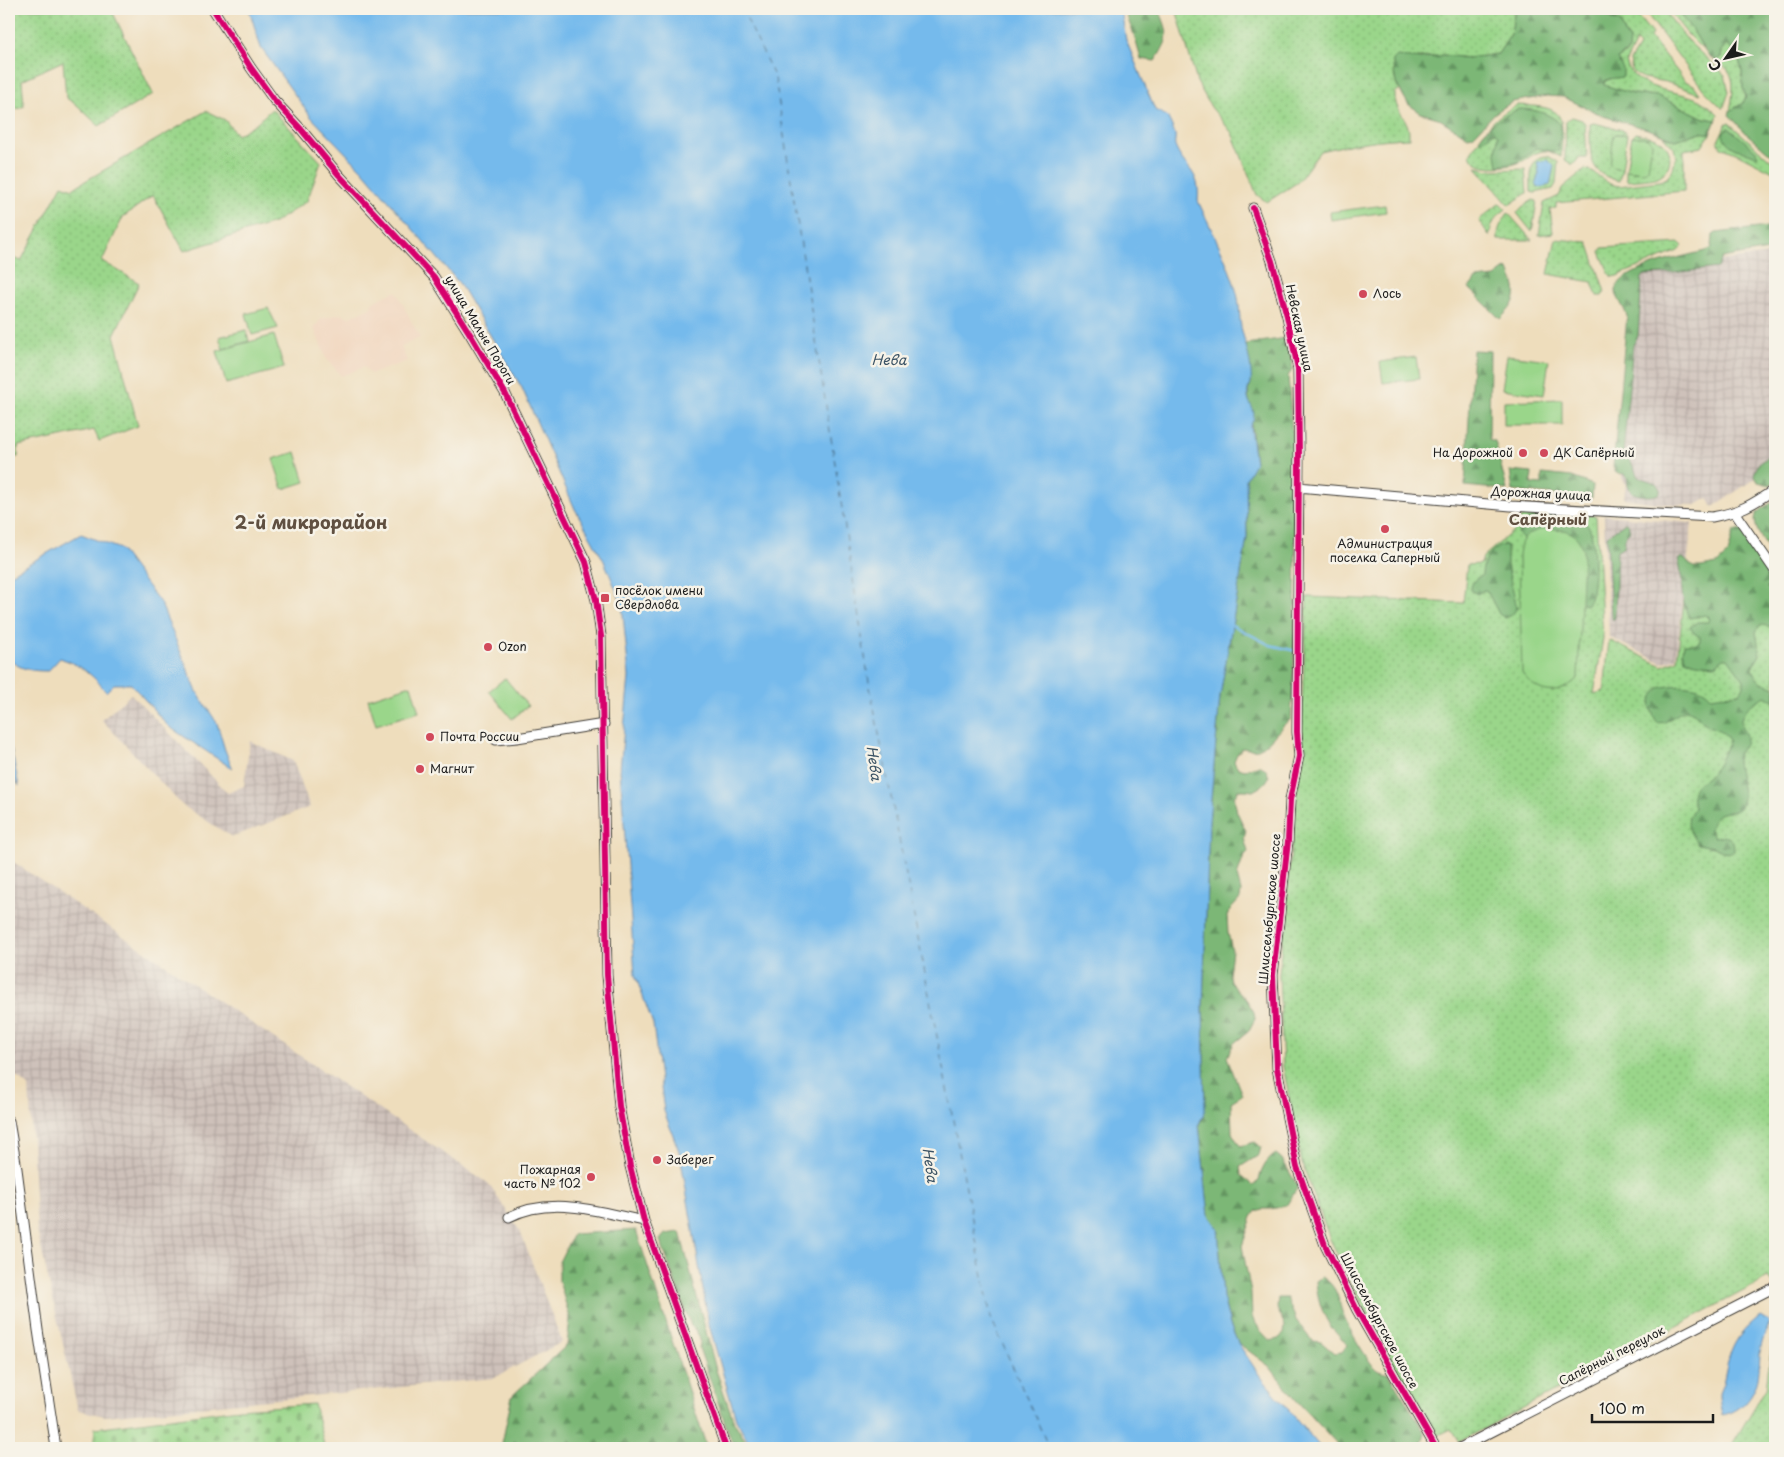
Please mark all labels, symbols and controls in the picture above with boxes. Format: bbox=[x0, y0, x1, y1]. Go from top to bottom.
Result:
north arrow bbox=[1702, 32, 1752, 82]
text: С bbox=[1703, 55, 1726, 76]
street label: улица Малые Пороги bbox=[441, 271, 521, 388]
street label: Невская улица bbox=[1282, 282, 1318, 374]
place label: Лось bbox=[1373, 284, 1401, 302]
marker: Лось bbox=[1357, 288, 1369, 300]
water label: Нева bbox=[872, 349, 908, 370]
place label: На Дорожной bbox=[1433, 443, 1513, 461]
place label: ДК Сапёрный bbox=[1553, 443, 1635, 461]
marker: На Дорожной bbox=[1517, 447, 1529, 459]
marker: ДК Сапёрный bbox=[1538, 447, 1550, 459]
street label: Дорожная улица bbox=[1490, 481, 1592, 505]
district label: Сапёрный bbox=[1509, 507, 1587, 530]
district label: 2-й микрорайон bbox=[234, 508, 388, 535]
marker: Администрация поселка Саперный bbox=[1379, 523, 1391, 535]
place label: Администрация поселка Саперный bbox=[1330, 534, 1440, 566]
place label: посёлок имени Свердлова bbox=[615, 581, 703, 613]
marker: посёлок имени Свердлова bbox=[599, 592, 611, 604]
place label: Ozon bbox=[498, 637, 527, 655]
marker: Ozon bbox=[482, 641, 494, 653]
place label: Почта России bbox=[440, 727, 519, 745]
marker: Почта России bbox=[424, 731, 436, 743]
water label: Нева bbox=[862, 744, 888, 783]
place label: Магнит bbox=[430, 759, 475, 777]
marker: Магнит bbox=[414, 763, 426, 775]
street label: Шлиссельбургское шоссе bbox=[1253, 833, 1285, 985]
water label: Нева bbox=[918, 1146, 944, 1185]
place label: Заберег bbox=[666, 1150, 714, 1168]
marker: Заберег bbox=[651, 1154, 663, 1166]
place label: Пожарная часть № 102 bbox=[504, 1160, 581, 1192]
marker: Пожарная часть № 102 bbox=[585, 1171, 597, 1183]
street label: Шлиссельбургское шоссе bbox=[1336, 1250, 1423, 1392]
street label: Сапёрный переулок bbox=[1555, 1320, 1669, 1390]
scale bar bbox=[1592, 1392, 1713, 1424]
text: 100 m bbox=[1599, 1396, 1645, 1419]

